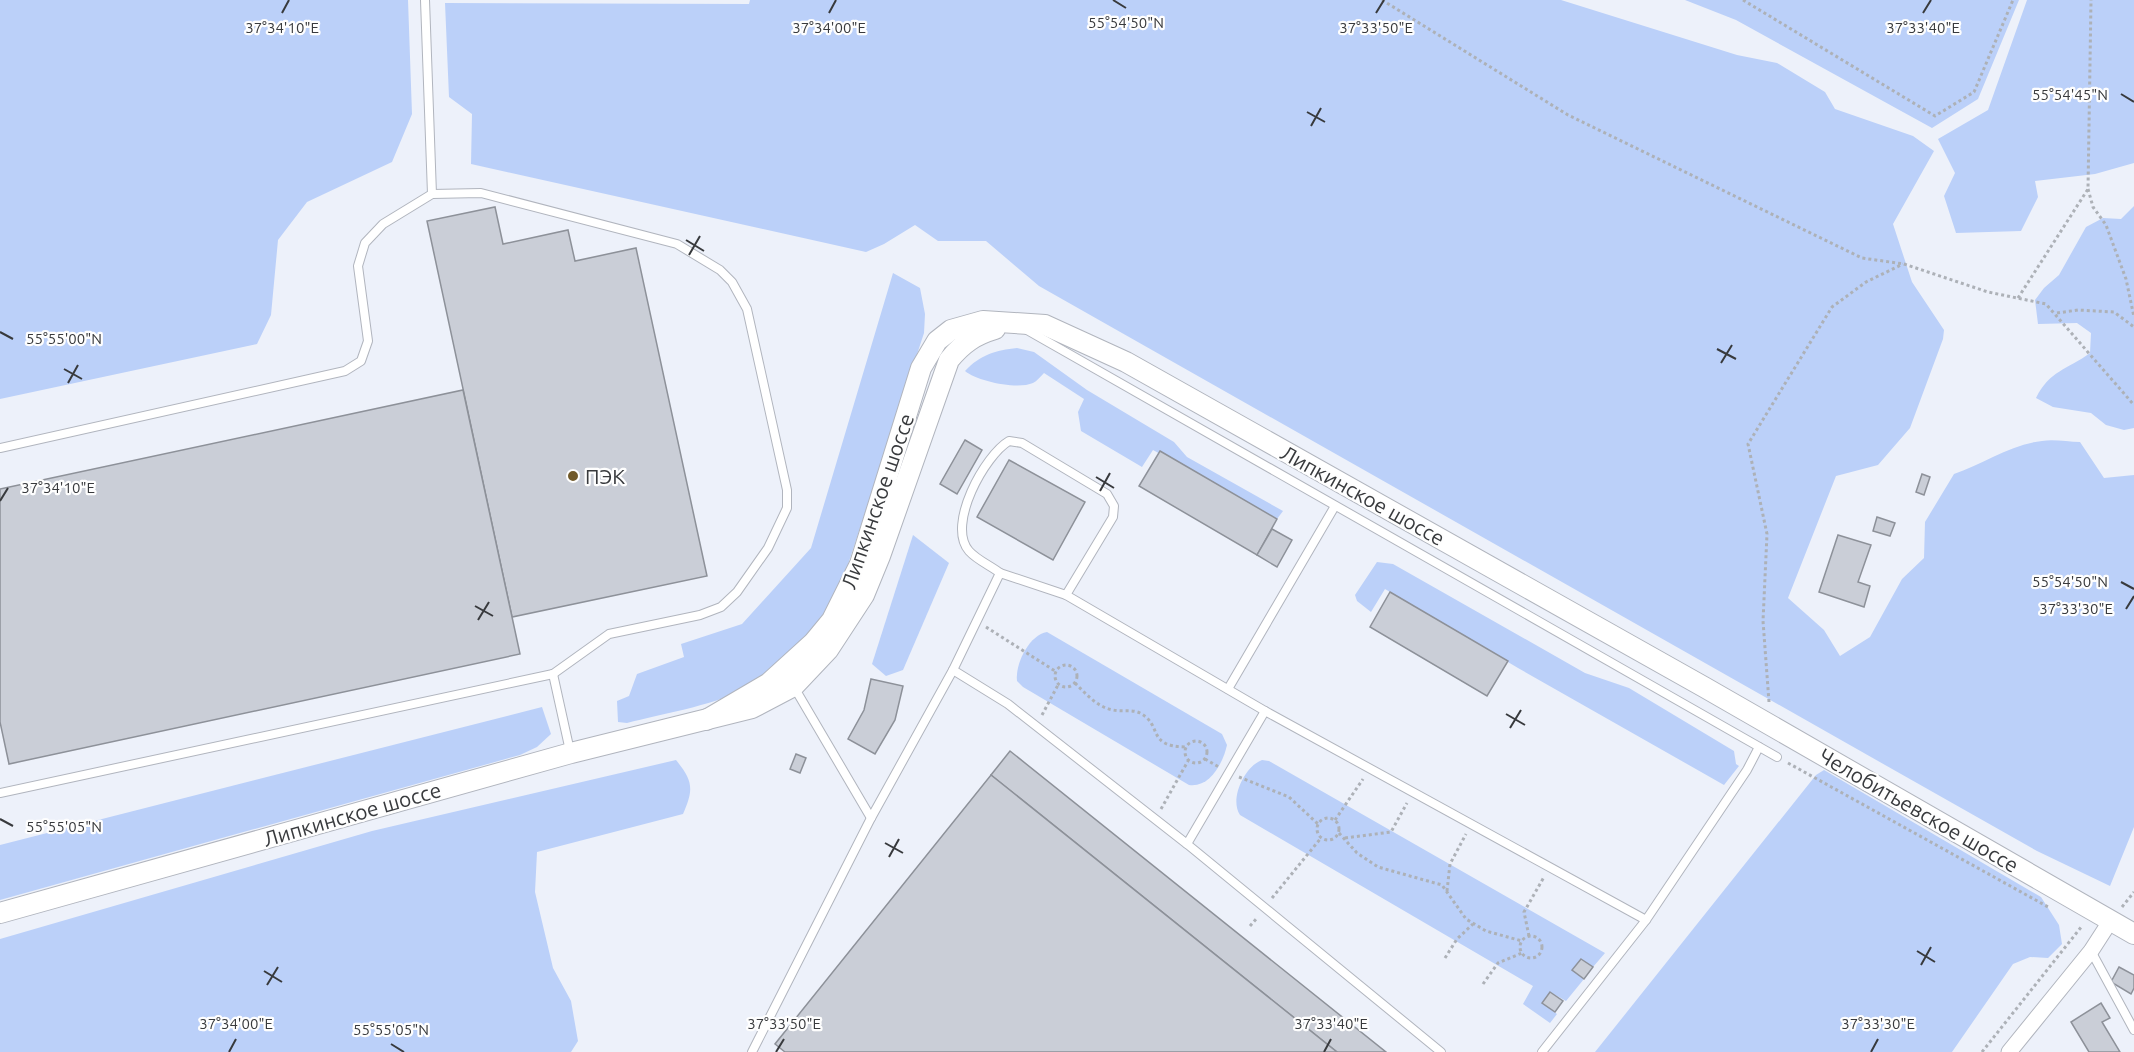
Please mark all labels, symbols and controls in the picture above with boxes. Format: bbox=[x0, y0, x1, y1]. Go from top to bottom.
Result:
text: 55°54'50"N bbox=[1088, 14, 1164, 31]
text: 37°34'10"E bbox=[245, 19, 319, 36]
text: 37°34'00"E bbox=[792, 19, 866, 36]
text: 37°33'50"E bbox=[1339, 19, 1413, 36]
text: 37°33'40"E bbox=[1886, 19, 1960, 36]
text: 55°54'45"N bbox=[2032, 86, 2108, 103]
text: 55°55'00"N bbox=[26, 330, 102, 347]
street label: Липкинское шоссе bbox=[836, 410, 918, 592]
street label: Липкинское шоссе bbox=[1277, 440, 1449, 550]
place label: ПЭК bbox=[585, 464, 625, 488]
marker: ПЭК bbox=[566, 469, 580, 483]
text: 37°34'10"E bbox=[21, 479, 95, 496]
text: 55°54'50"N bbox=[2032, 573, 2108, 590]
text: 37°33'30"E bbox=[2039, 600, 2113, 617]
street label: Челобитьевское шоссе bbox=[1815, 743, 2023, 877]
street label: Липкинское шоссе bbox=[260, 777, 444, 851]
text: 55°55'05"N bbox=[26, 818, 102, 835]
text: 37°34'00"E bbox=[199, 1015, 273, 1032]
text: 37°33'50"E bbox=[747, 1015, 821, 1032]
text: 37°33'40"E bbox=[1294, 1015, 1368, 1032]
text: 37°33'30"E bbox=[1841, 1015, 1915, 1032]
text: 55°55'05"N bbox=[353, 1021, 429, 1038]

